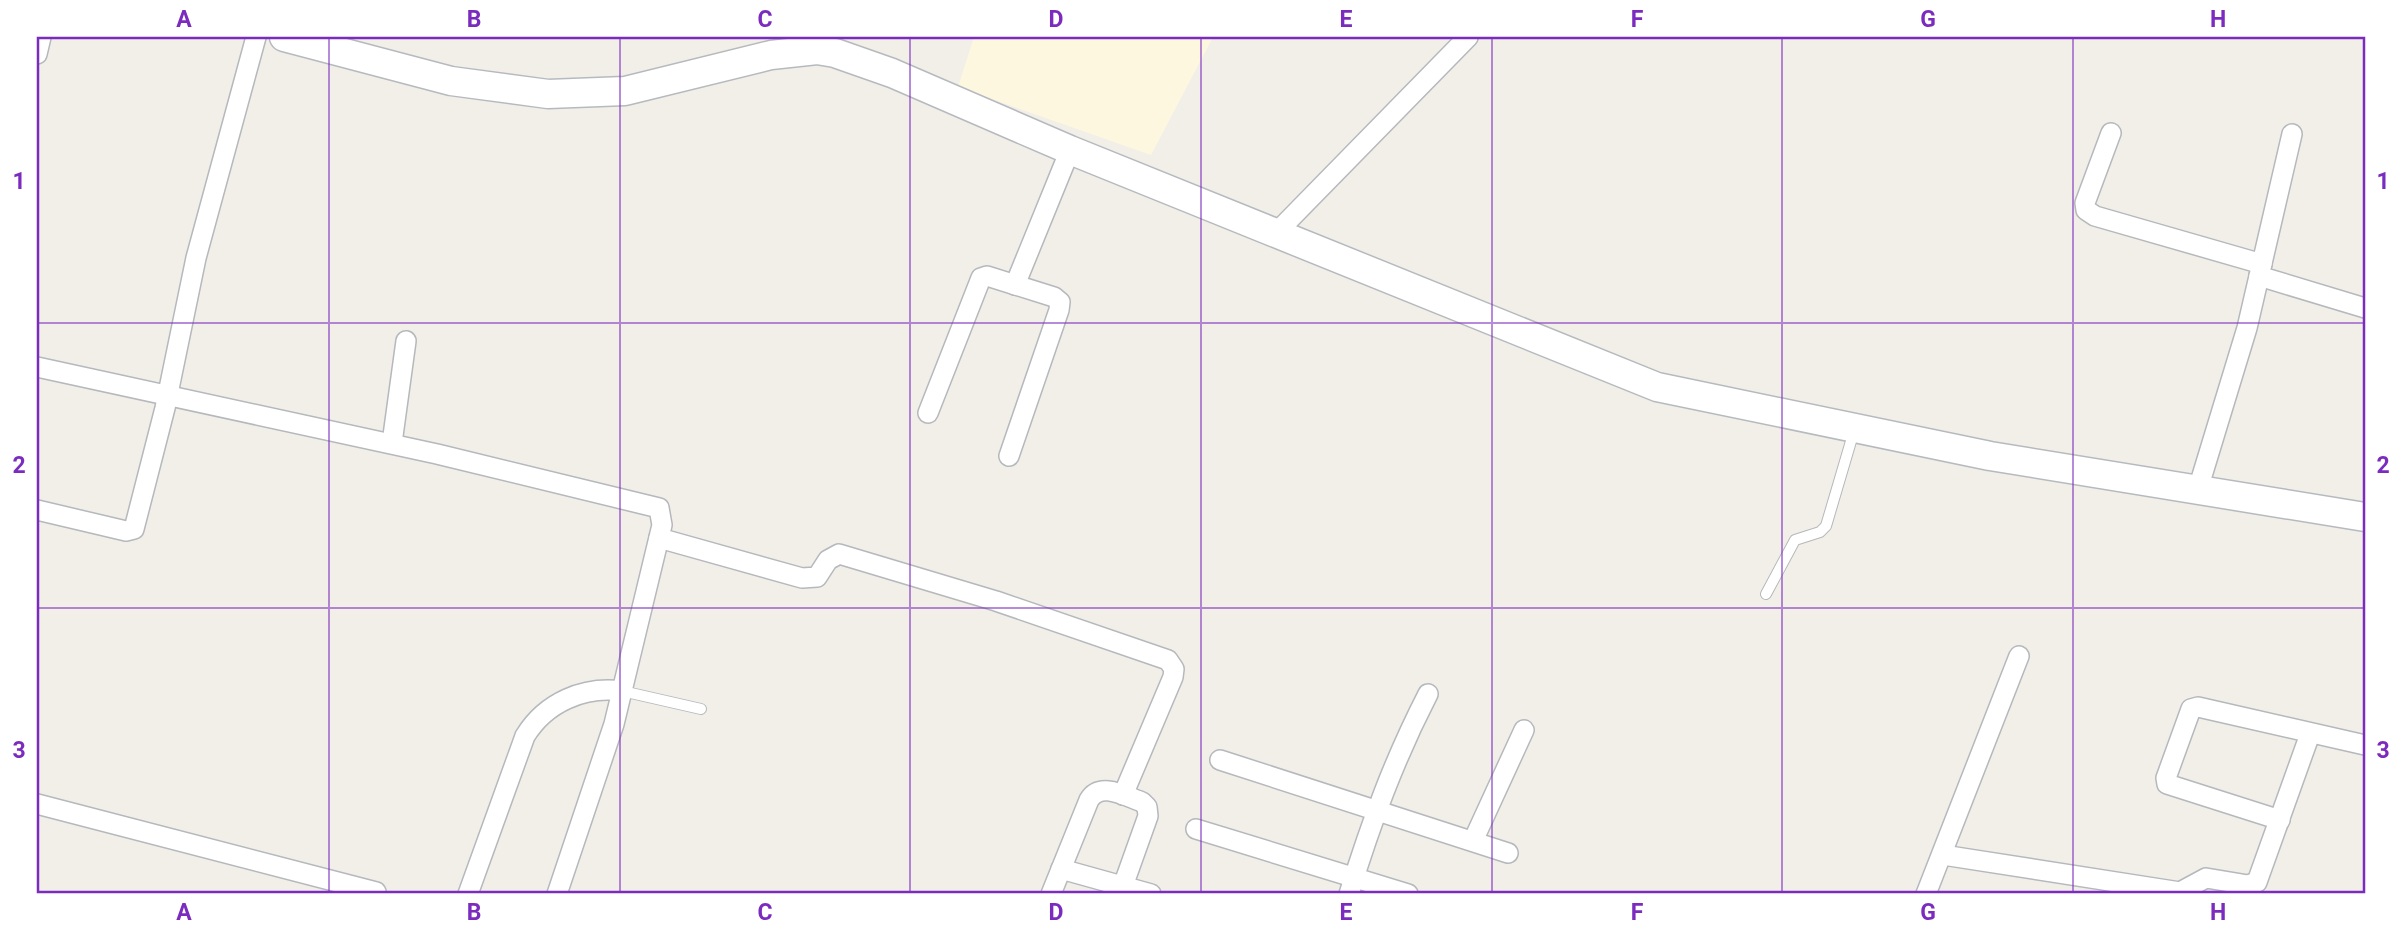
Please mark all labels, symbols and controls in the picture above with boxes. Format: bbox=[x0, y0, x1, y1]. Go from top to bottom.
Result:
text: A bbox=[176, 6, 192, 33]
text: B bbox=[467, 6, 481, 33]
text: C bbox=[757, 6, 773, 33]
text: D bbox=[1049, 6, 1063, 33]
text: E bbox=[1340, 6, 1353, 33]
text: F bbox=[1631, 6, 1644, 33]
text: G bbox=[1920, 6, 1936, 33]
text: H bbox=[2210, 6, 2226, 33]
text: 1 bbox=[12, 168, 26, 195]
text: 1 bbox=[2376, 168, 2390, 195]
text: 2 bbox=[12, 452, 26, 479]
text: 2 bbox=[2376, 452, 2390, 479]
text: 3 bbox=[12, 737, 26, 764]
text: 3 bbox=[2376, 737, 2390, 764]
text: A bbox=[176, 899, 192, 926]
text: B bbox=[467, 899, 481, 926]
text: C bbox=[757, 899, 773, 926]
text: D bbox=[1049, 899, 1063, 926]
text: E bbox=[1340, 899, 1353, 926]
text: F bbox=[1631, 899, 1644, 926]
text: G bbox=[1920, 899, 1936, 926]
text: H bbox=[2210, 899, 2226, 926]

